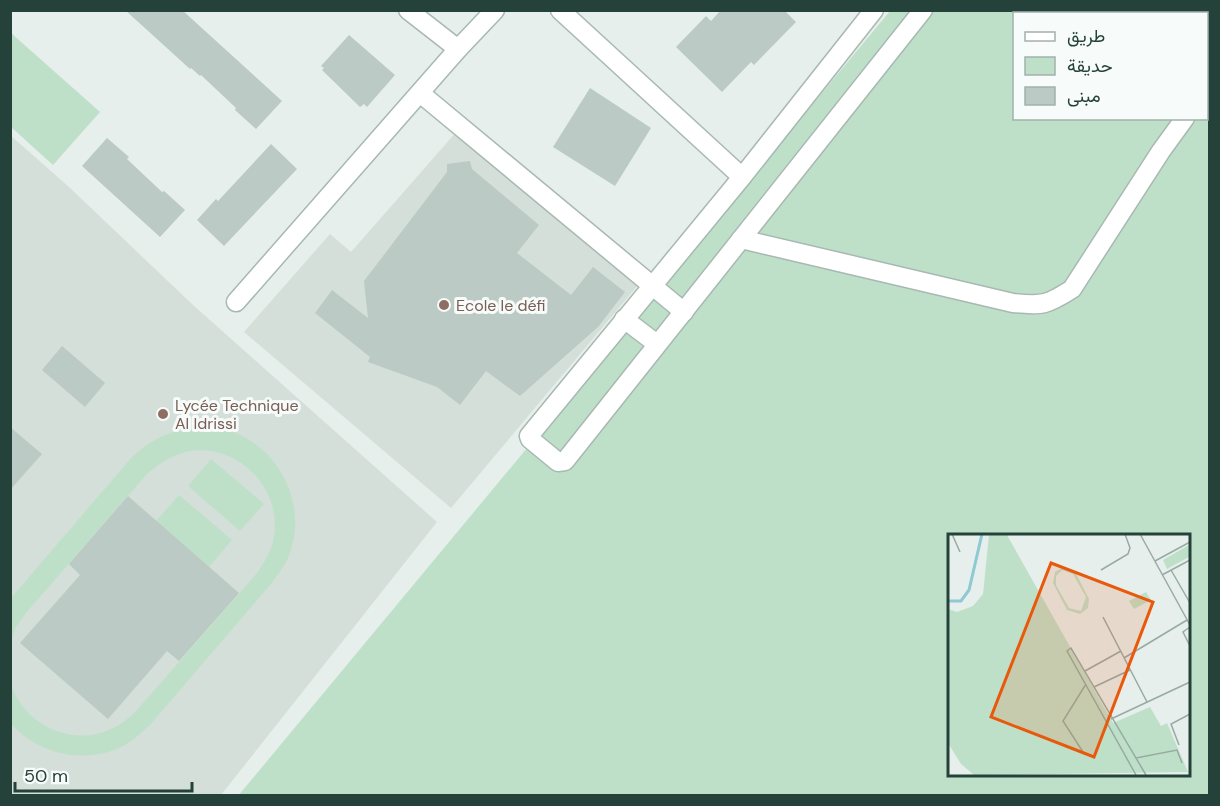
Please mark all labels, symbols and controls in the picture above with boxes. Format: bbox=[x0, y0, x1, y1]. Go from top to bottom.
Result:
legend bbox=[1013, 12, 1208, 120]
text: طريق bbox=[1067, 24, 1105, 48]
text: حديقة bbox=[1067, 54, 1113, 78]
text: مبنى bbox=[1067, 84, 1101, 108]
place label: Ecole le défi bbox=[456, 295, 546, 316]
marker: Ecole le défi bbox=[437, 298, 451, 312]
place label: Lycée Technique Al Idrissi bbox=[175, 395, 298, 434]
marker: Lycée Technique Al Idrissi bbox=[156, 407, 170, 421]
inset map bbox=[948, 534, 1190, 776]
scale bar bbox=[15, 755, 192, 793]
text: 50 m bbox=[24, 764, 68, 788]

